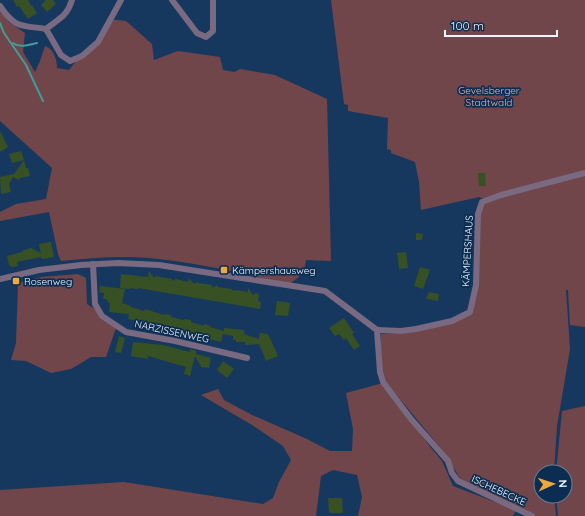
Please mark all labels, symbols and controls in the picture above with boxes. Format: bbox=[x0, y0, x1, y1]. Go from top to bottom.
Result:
scale bar bbox=[445, 12, 557, 38]
text: 100 m bbox=[451, 18, 484, 33]
park label: Gevelsberger Stadtwald bbox=[458, 84, 520, 109]
street label: KÄMPERSHAUS bbox=[459, 215, 476, 287]
place label: Kämpershausweg bbox=[232, 264, 316, 277]
marker: Kämpershausweg bbox=[219, 265, 229, 275]
place label: Rosenweg bbox=[24, 275, 72, 288]
marker: Rosenweg bbox=[11, 276, 21, 286]
street label: NARZISSENWEG bbox=[133, 317, 210, 346]
north arrow bbox=[533, 464, 573, 504]
street label: ISCHEBECKE bbox=[469, 472, 528, 509]
text: N bbox=[556, 479, 570, 488]

